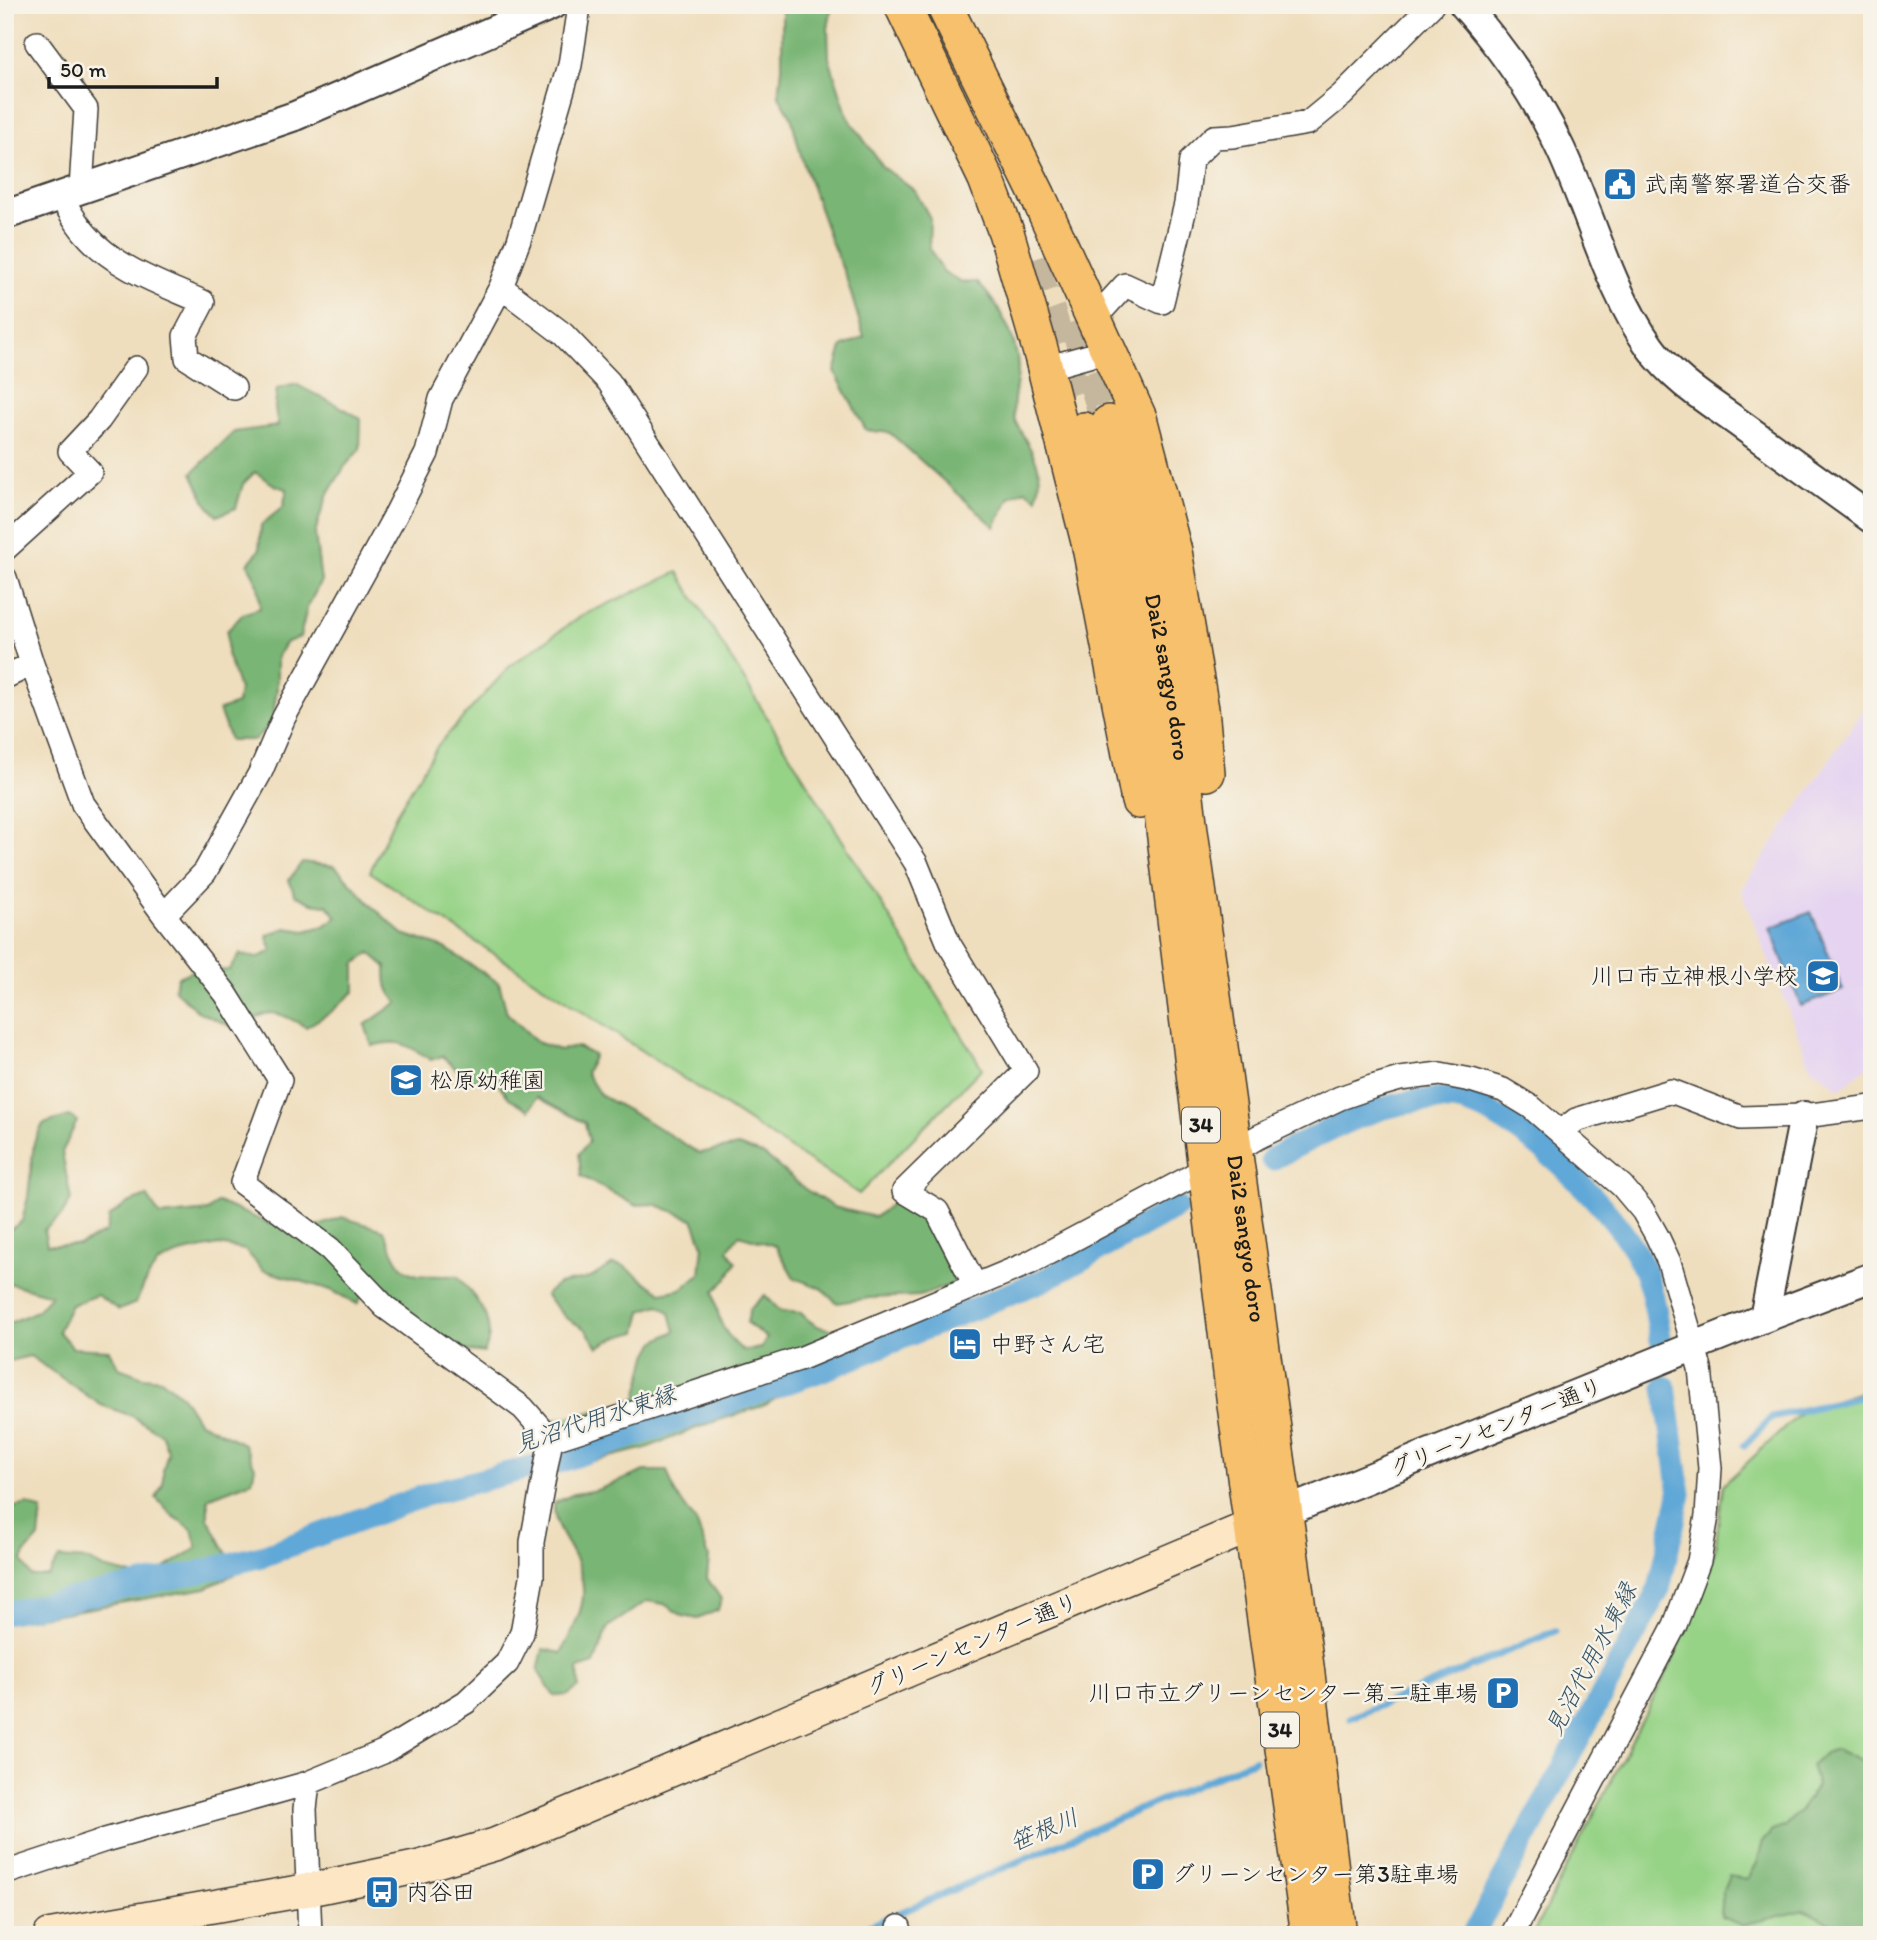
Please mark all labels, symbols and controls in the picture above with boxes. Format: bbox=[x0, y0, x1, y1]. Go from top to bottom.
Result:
scale bar bbox=[49, 46, 217, 90]
text: 50 m bbox=[60, 57, 107, 82]
public building icon: 武南警察署道合交番 bbox=[1601, 165, 1639, 203]
place label: 武南警察署道合交番 bbox=[1644, 170, 1851, 198]
street label: Dai2 sangyo doro bbox=[1139, 591, 1196, 762]
school or university icon: 川口市立神根小学校 bbox=[1804, 957, 1842, 995]
place label: 川口市立神根小学校 bbox=[1591, 962, 1798, 990]
school or university icon: 松原幼稚園 bbox=[387, 1061, 425, 1099]
place label: 松原幼稚園 bbox=[430, 1066, 545, 1094]
road number: 34 bbox=[1182, 1108, 1220, 1142]
street label: Dai2 sangyo doro bbox=[1221, 1153, 1272, 1324]
hotel icon: 中野さん宅 bbox=[946, 1325, 984, 1363]
place label: 中野さん宅 bbox=[990, 1330, 1105, 1358]
street label: グリーンセンター通り bbox=[1385, 1371, 1607, 1483]
water label: 見沼代用水東縁 bbox=[510, 1378, 681, 1458]
water label: 見沼代用水東縁 bbox=[1538, 1576, 1644, 1740]
street label: グリーンセンター通り bbox=[862, 1587, 1082, 1701]
parking icon: 川口市立グリーンセンター第二駐車場 bbox=[1484, 1674, 1522, 1712]
place label: 川口市立グリーンセンター第二駐車場 bbox=[1089, 1679, 1478, 1707]
road number: 34 bbox=[1261, 1712, 1299, 1748]
water label: 笹根川 bbox=[1005, 1802, 1083, 1857]
parking icon: グリーンセンター第3駐車場 bbox=[1129, 1855, 1167, 1893]
place label: グリーンセンター第3駐車場 bbox=[1172, 1860, 1459, 1888]
bus stop icon: 内谷田 bbox=[363, 1873, 401, 1911]
place label: 内谷田 bbox=[406, 1878, 475, 1906]

